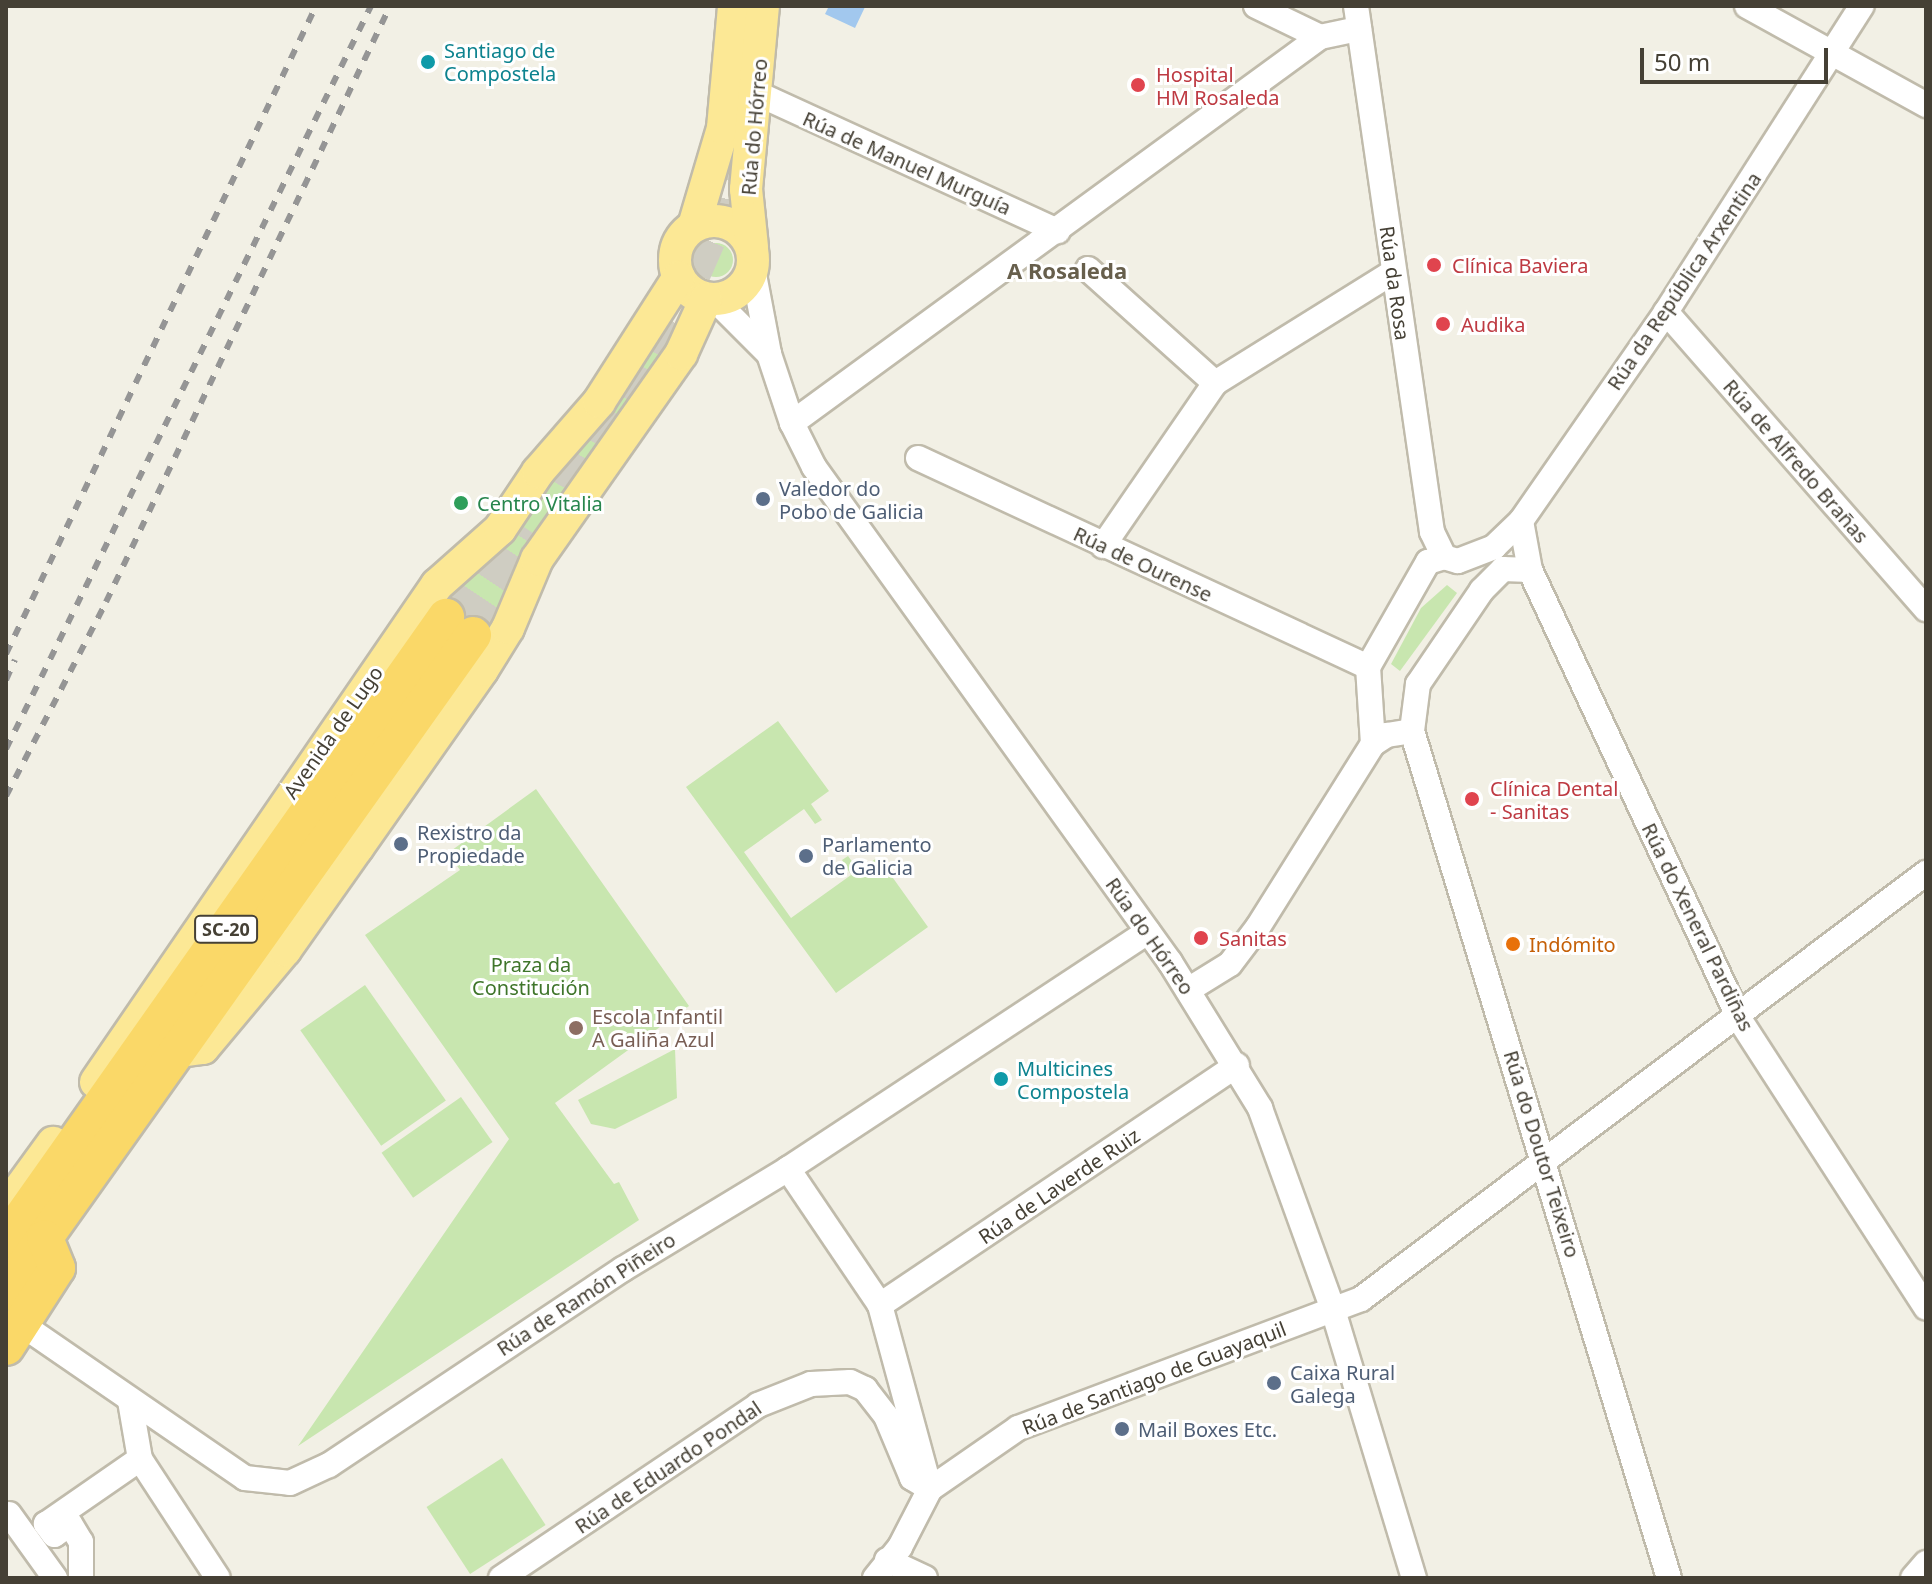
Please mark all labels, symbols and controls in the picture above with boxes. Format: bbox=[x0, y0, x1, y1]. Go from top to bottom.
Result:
scale bar bbox=[1644, 32, 1832, 82]
place label: Santiago de Compostela bbox=[444, 38, 556, 85]
text: 50 m bbox=[1654, 45, 1710, 78]
marker: Santiago de Compostela bbox=[419, 53, 437, 71]
street label: Rúa do Hórreo bbox=[736, 58, 772, 196]
place label: Hospital HM Rosaleda bbox=[1156, 62, 1279, 109]
marker: Hospital HM Rosaleda bbox=[1127, 74, 1149, 96]
street label: Rúa de Manuel Murguía bbox=[799, 106, 1015, 220]
street label: Rúa da República Arxentina bbox=[1602, 167, 1766, 395]
street label: Rúa da Rosa bbox=[1375, 224, 1415, 342]
place label: Clínica Baviera bbox=[1452, 253, 1588, 277]
marker: Clínica Baviera bbox=[1423, 254, 1445, 276]
district label: A Rosaleda bbox=[1007, 258, 1127, 284]
place label: Audika bbox=[1461, 312, 1525, 336]
marker: Audika bbox=[1432, 313, 1454, 335]
street label: Rúa de Alfredo Brañas bbox=[1718, 374, 1874, 548]
place label: Valedor do Pobo de Galicia bbox=[779, 476, 924, 523]
marker: Valedor do Pobo de Galicia bbox=[754, 490, 772, 508]
place label: Centro Vitalia bbox=[477, 491, 603, 515]
marker: Centro Vitalia bbox=[452, 494, 470, 512]
street label: Rúa de Ourense bbox=[1070, 521, 1216, 607]
street label: Avenida de Lugo bbox=[278, 661, 388, 803]
place label: Clínica Dental - Sanitas bbox=[1490, 776, 1618, 823]
marker: Clínica Dental - Sanitas bbox=[1461, 788, 1483, 810]
street label: Rúa do Xeneral Pardiñas bbox=[1637, 819, 1759, 1035]
place label: Rexistro da Propiedade bbox=[417, 820, 525, 867]
place label: Parlamento de Galicia bbox=[822, 832, 932, 879]
marker: Rexistro da Propiedade bbox=[392, 835, 410, 853]
marker: Parlamento de Galicia bbox=[797, 847, 815, 865]
street label: Rúa do Hórreo bbox=[1101, 873, 1199, 999]
road number: SC-20 bbox=[194, 915, 258, 943]
place label: Sanitas bbox=[1219, 926, 1287, 950]
marker: Sanitas bbox=[1190, 927, 1212, 949]
place label: Indómito bbox=[1529, 932, 1616, 956]
marker: Indómito bbox=[1504, 935, 1522, 953]
park label: Praza da Constitución bbox=[472, 952, 590, 999]
place label: Escola Infantil A Galiña Azul bbox=[592, 1004, 723, 1051]
marker: Escola Infantil A Galiña Azul bbox=[567, 1019, 585, 1037]
street label: Rúa do Doutor Teixeiro bbox=[1499, 1047, 1585, 1261]
place label: Multicines Compostela bbox=[1017, 1056, 1129, 1103]
marker: Multicines Compostela bbox=[992, 1070, 1010, 1088]
street label: Rúa de Laverde Ruiz bbox=[974, 1123, 1144, 1249]
street label: Rúa de Ramón Piñeiro bbox=[492, 1227, 680, 1361]
street label: Rúa de Santiago de Guayaquil bbox=[1018, 1316, 1290, 1440]
place label: Caixa Rural Galega bbox=[1290, 1360, 1395, 1407]
marker: Caixa Rural Galega bbox=[1265, 1374, 1283, 1392]
street label: Rúa de Eduardo Pondal bbox=[570, 1396, 766, 1538]
place label: Mail Boxes Etc. bbox=[1138, 1417, 1277, 1441]
marker: Mail Boxes Etc. bbox=[1113, 1420, 1131, 1438]

